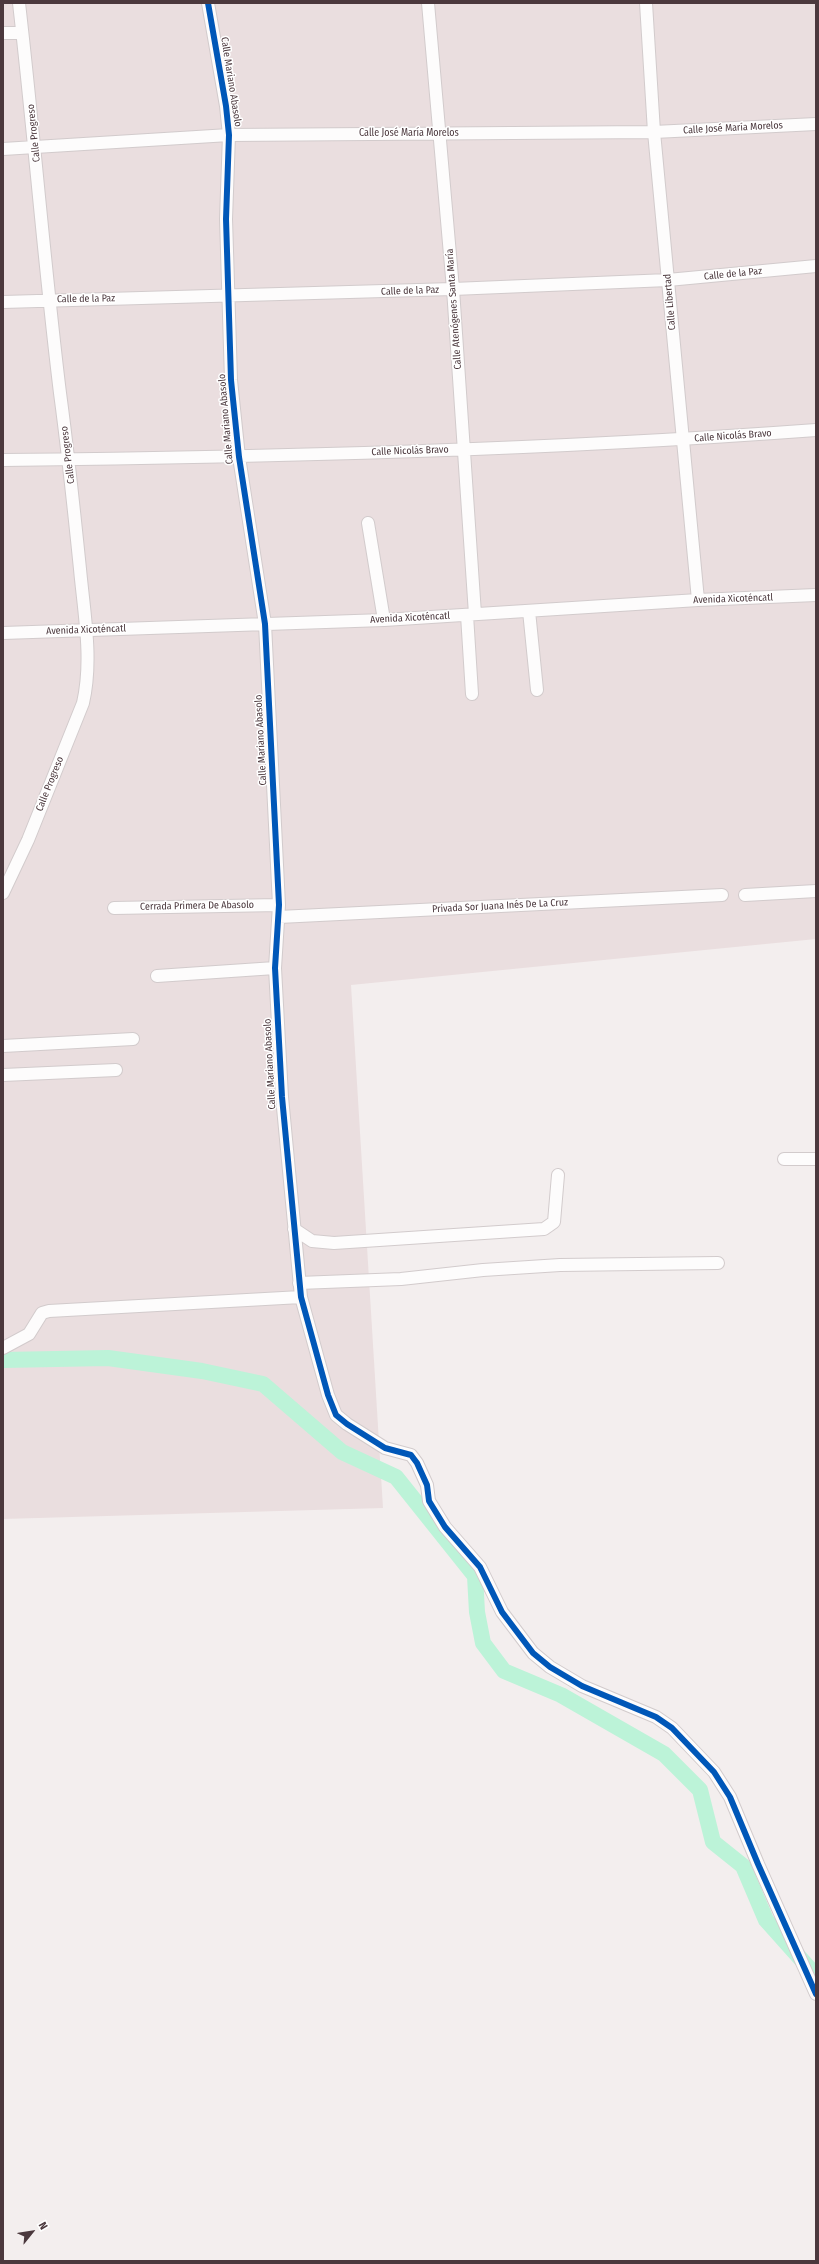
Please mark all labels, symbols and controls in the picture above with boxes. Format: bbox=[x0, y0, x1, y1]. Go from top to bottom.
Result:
street label: Calle Mariano Abasolo bbox=[218, 36, 244, 128]
street label: Calle Progreso bbox=[25, 103, 43, 163]
street label: Calle José María Morelos bbox=[683, 119, 783, 137]
street label: Calle José María Morelos bbox=[359, 127, 459, 139]
street label: Calle Atenógenes Santa María bbox=[444, 248, 464, 370]
street label: Calle de la Paz bbox=[703, 265, 763, 283]
street label: Calle Libertad bbox=[662, 273, 678, 331]
street label: Calle de la Paz bbox=[381, 284, 439, 298]
street label: Calle de la Paz bbox=[57, 292, 115, 306]
street label: Calle Mariano Abasolo bbox=[216, 373, 236, 465]
street label: Calle Progreso bbox=[58, 425, 78, 485]
street label: Calle Nicolás Bravo bbox=[694, 427, 772, 445]
street label: Calle Nicolás Bravo bbox=[371, 444, 449, 458]
street label: Avenida Xicoténcatl bbox=[693, 592, 773, 606]
street label: Avenida Xicoténcatl bbox=[370, 610, 450, 626]
street label: Avenida Xicoténcatl bbox=[46, 623, 126, 637]
street label: Calle Mariano Abasolo bbox=[253, 694, 269, 786]
street label: Calle Progreso bbox=[34, 755, 66, 813]
street label: Privada Sor Juana Inés De La Cruz bbox=[432, 896, 568, 916]
street label: Cerrada Primera De Abasolo bbox=[140, 899, 254, 913]
street label: Calle Mariano Abasolo bbox=[262, 1018, 278, 1110]
north arrow bbox=[12, 2212, 52, 2252]
text: N bbox=[36, 2220, 50, 2232]

